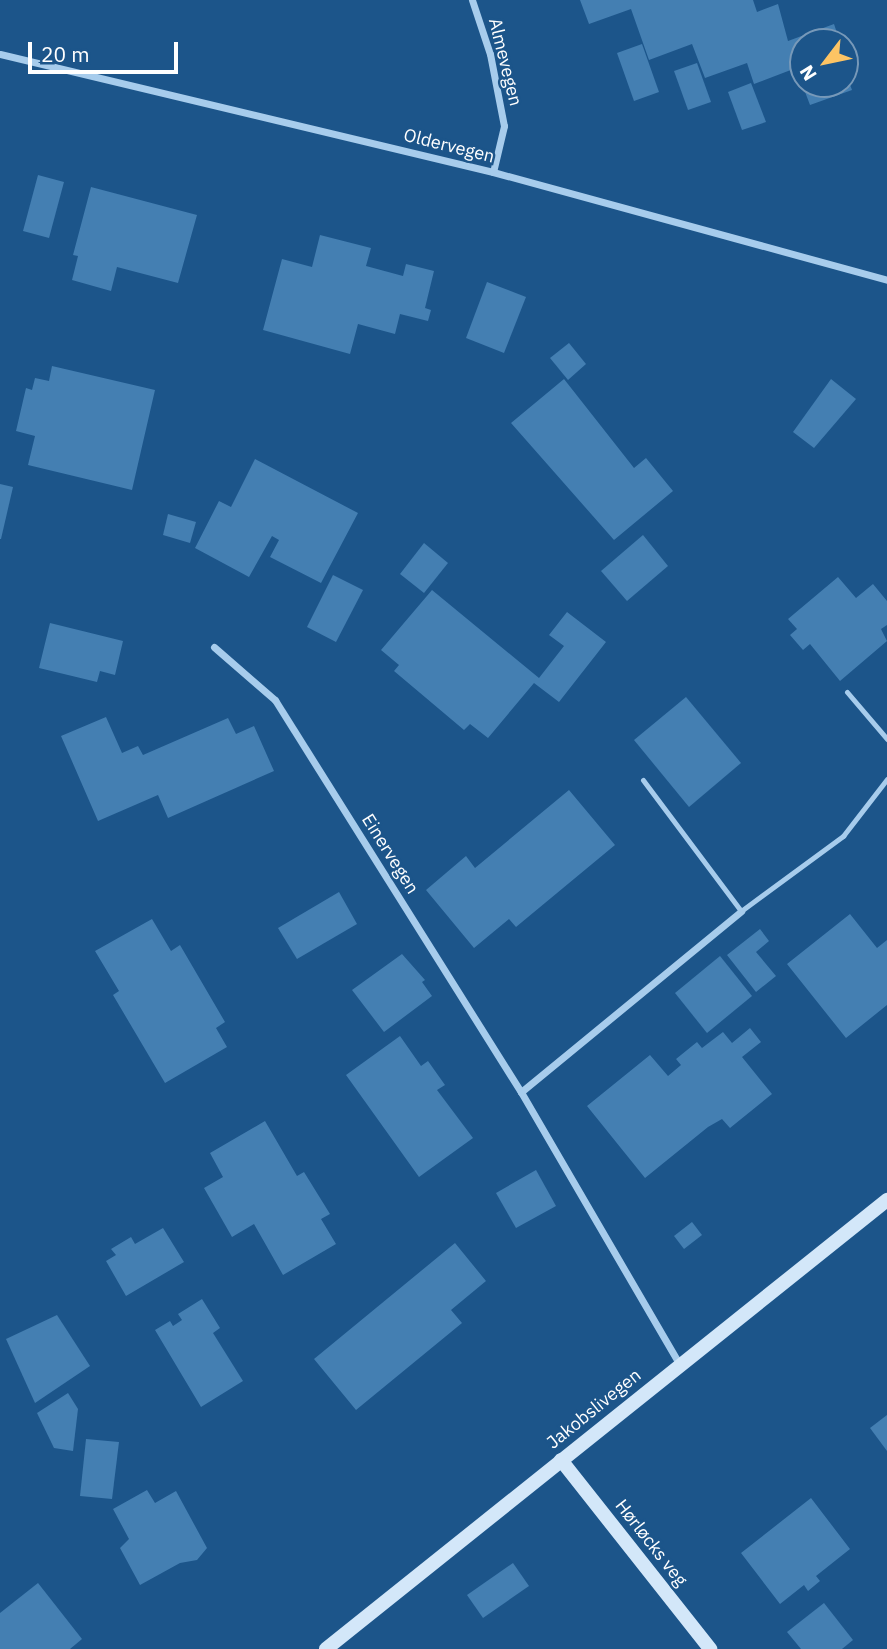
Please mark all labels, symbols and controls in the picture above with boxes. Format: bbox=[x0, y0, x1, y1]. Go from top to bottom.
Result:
street label: Almevegen bbox=[484, 16, 526, 108]
scale bar bbox=[32, 28, 182, 72]
north arrow bbox=[789, 28, 859, 98]
text: 20 m bbox=[41, 40, 90, 68]
text: N bbox=[794, 61, 822, 85]
street label: Oldervegen bbox=[401, 124, 497, 168]
street label: Einervegen bbox=[357, 810, 423, 898]
street label: Jakobslivegen bbox=[543, 1364, 645, 1454]
street label: Hørløcks veg bbox=[610, 1495, 692, 1591]

